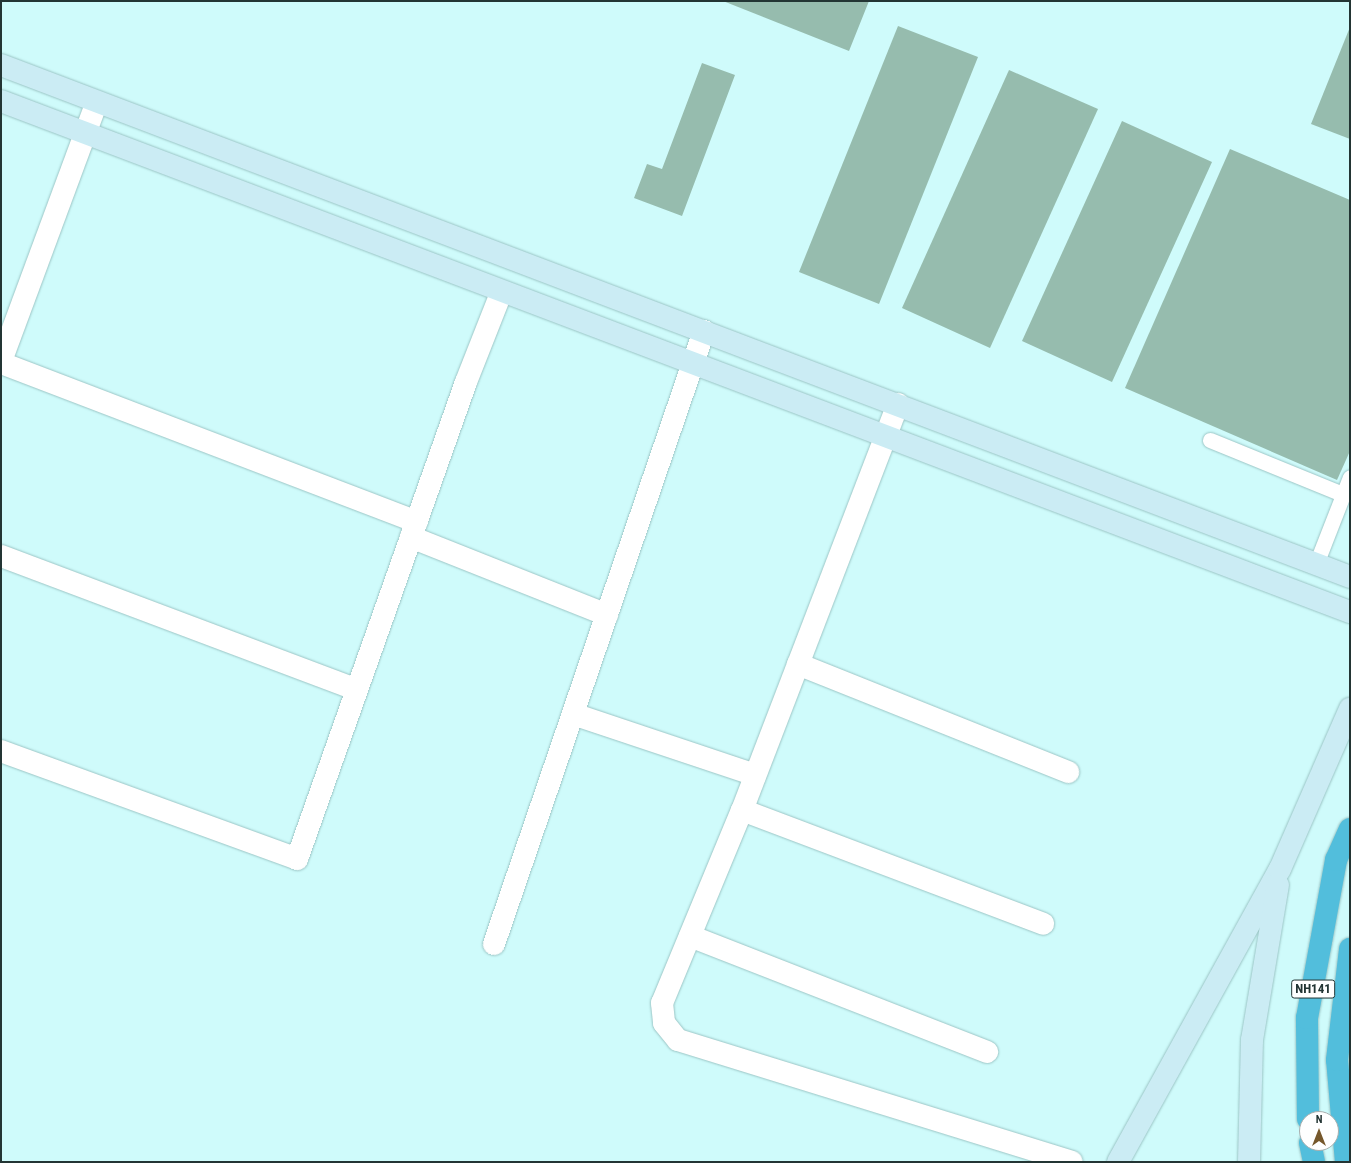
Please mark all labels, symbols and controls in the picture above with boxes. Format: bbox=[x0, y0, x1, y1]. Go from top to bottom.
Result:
road number: NH141 bbox=[1291, 978, 1335, 1000]
north arrow bbox=[1299, 1111, 1339, 1151]
text: N bbox=[1316, 1113, 1322, 1126]

